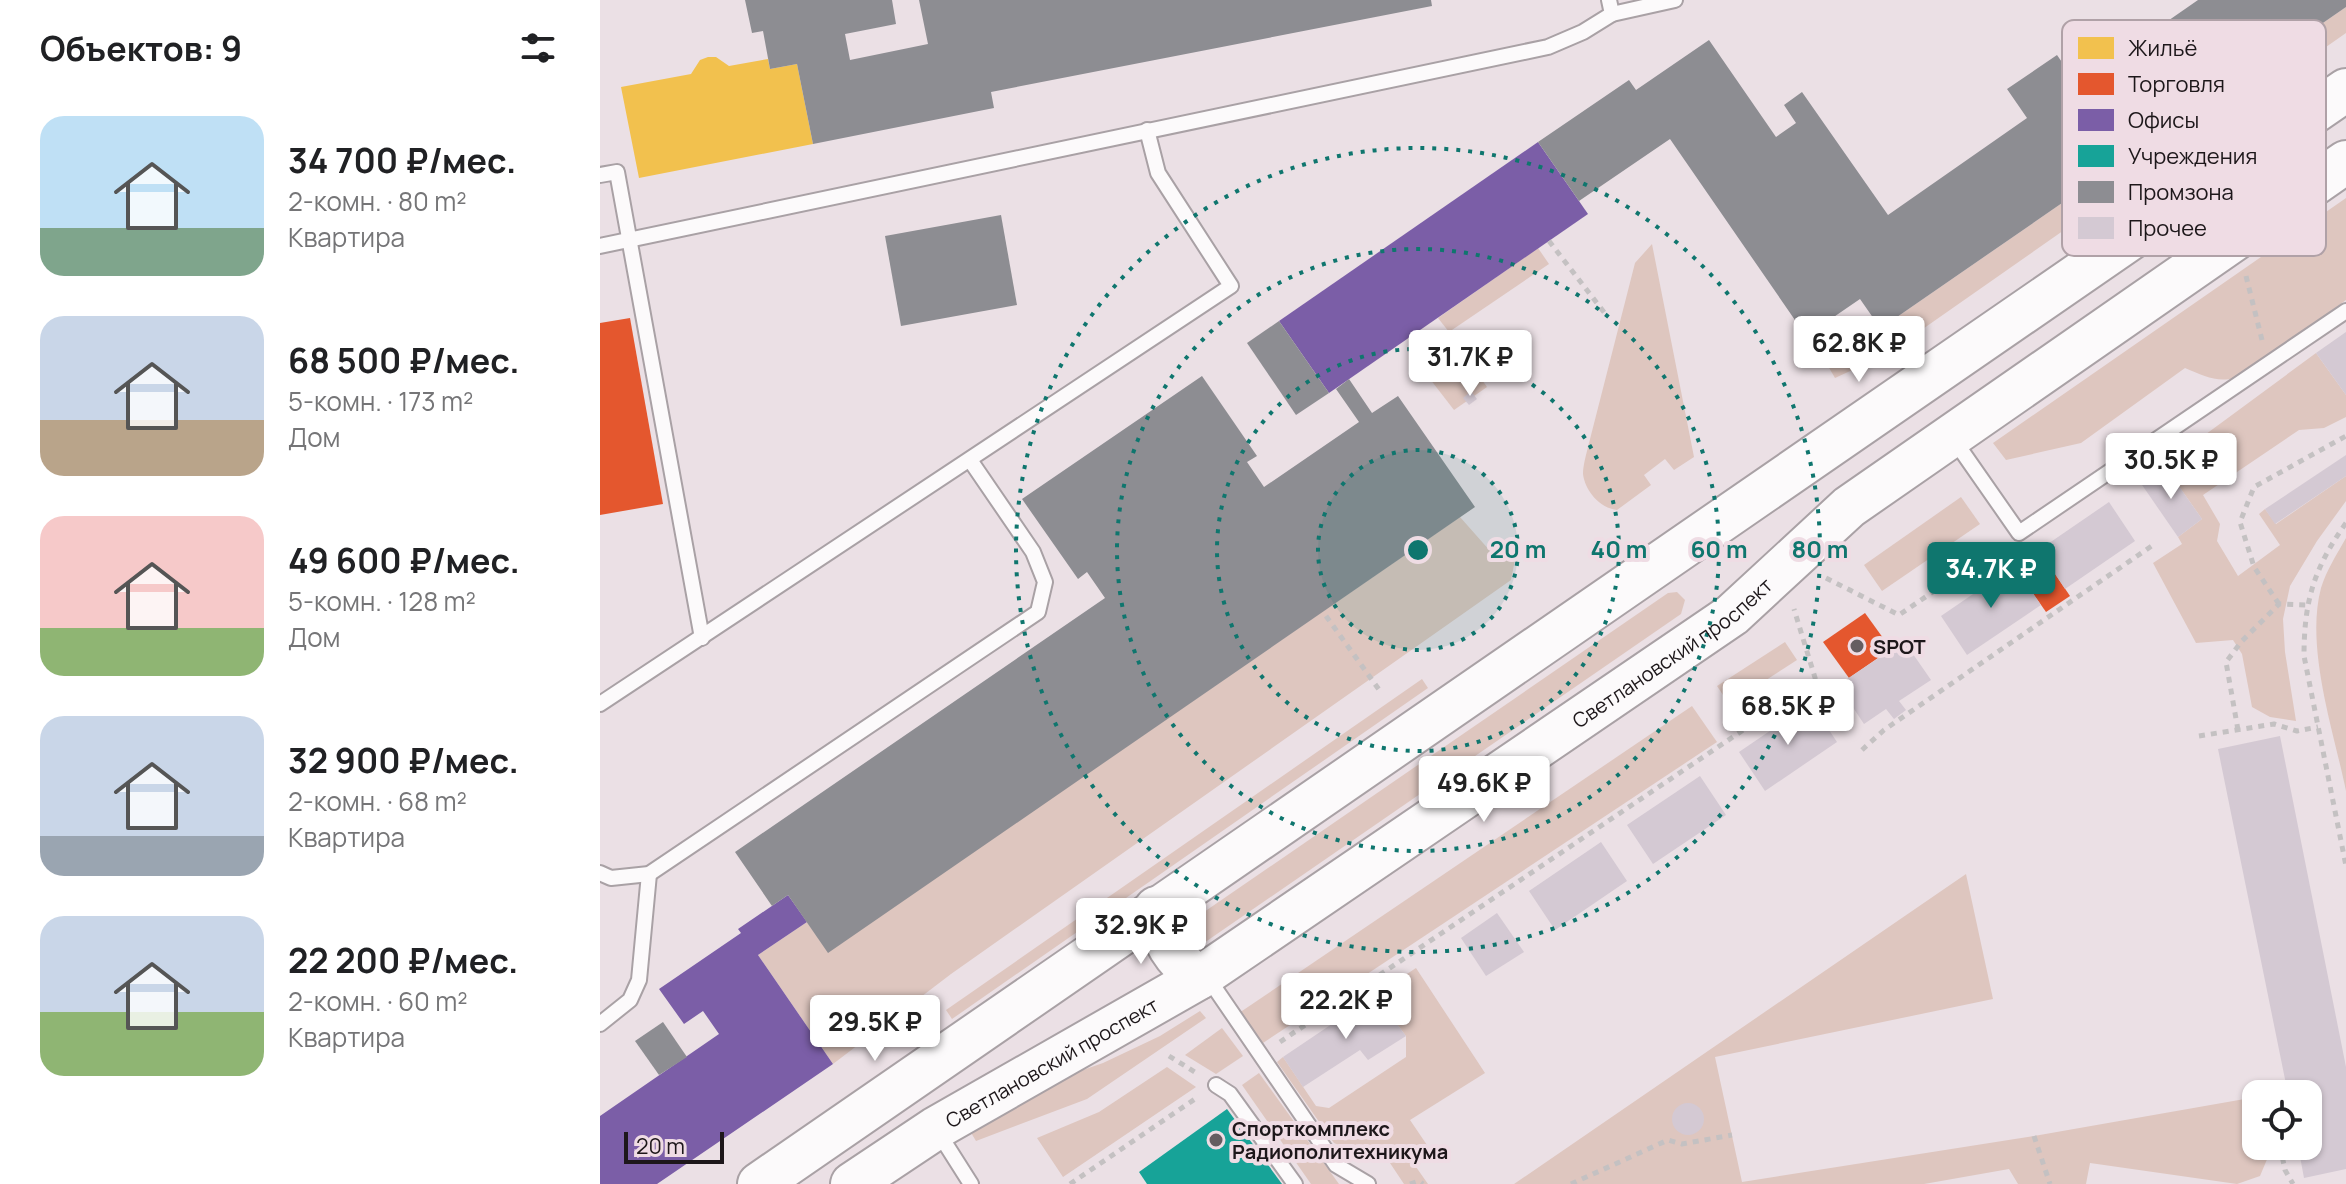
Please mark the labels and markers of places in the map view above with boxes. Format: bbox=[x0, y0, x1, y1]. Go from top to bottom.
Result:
pin: 62.8K ₽ bbox=[1785, 316, 1933, 384]
pin: 31.7K ₽ bbox=[1396, 330, 1544, 398]
pin: 30.5K ₽ bbox=[2097, 433, 2245, 501]
centre of rings bbox=[1404, 536, 1432, 564]
pin: 34.7K ₽ bbox=[1917, 542, 2065, 610]
place label: SPOT bbox=[1873, 633, 1926, 660]
marker: SPOT bbox=[1848, 637, 1866, 655]
pin: 68.5K ₽ bbox=[1714, 679, 1862, 747]
pin: 49.6K ₽ bbox=[1410, 756, 1558, 824]
pin: 32.9K ₽ bbox=[1067, 898, 1215, 966]
pin: 22.2K ₽ bbox=[1272, 973, 1420, 1041]
pin: 29.5K ₽ bbox=[801, 995, 949, 1063]
place label: Спорткомплекс Радиополитехникума bbox=[1232, 1115, 1448, 1165]
marker: Спорткомплекс Радиополитехникума bbox=[1207, 1131, 1225, 1149]

